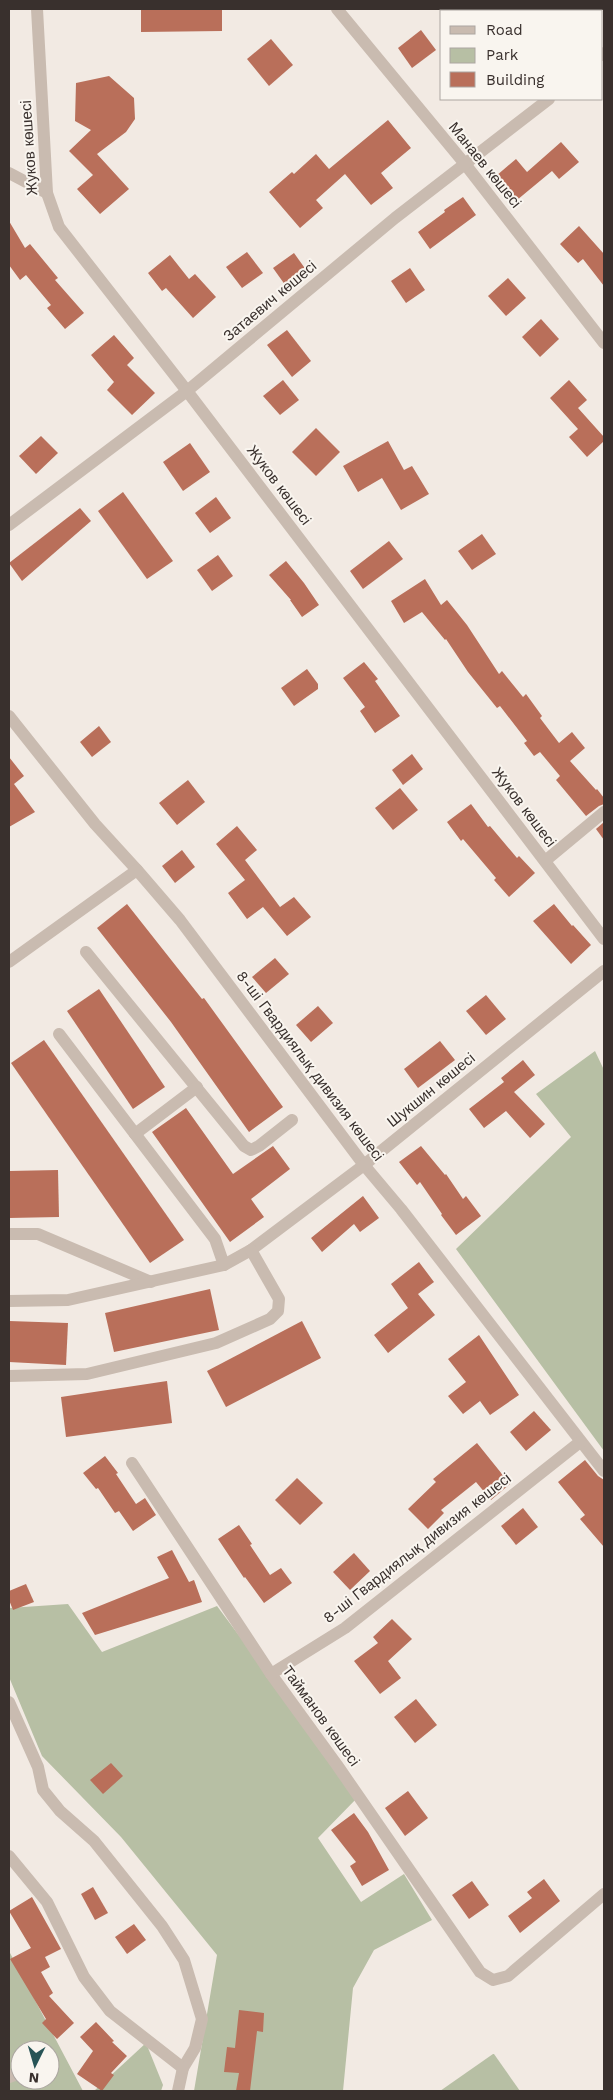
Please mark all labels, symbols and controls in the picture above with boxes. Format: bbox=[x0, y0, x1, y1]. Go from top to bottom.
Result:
legend bbox=[440, 10, 603, 100]
text: Road bbox=[486, 21, 523, 39]
text: Park bbox=[486, 46, 519, 64]
text: Building bbox=[486, 71, 544, 89]
street label: Жуков көшесі bbox=[17, 100, 41, 196]
street label: Манаев көшесі bbox=[445, 118, 525, 212]
street label: Затаевич көшесі bbox=[220, 257, 320, 345]
street label: Жуков көшесі bbox=[243, 441, 315, 529]
street label: Жуков көшесі bbox=[488, 763, 560, 851]
street label: 8-ші Гвардиялық дивизия көшесі bbox=[233, 967, 387, 1165]
street label: Шукшин көшесі bbox=[383, 1049, 479, 1131]
street label: 8-ші Гвардиялық дивизия көшесі bbox=[320, 1469, 514, 1627]
street label: Тайманов көшесі bbox=[279, 1662, 363, 1770]
north arrow bbox=[10, 2040, 60, 2090]
text: N bbox=[28, 2070, 40, 2086]

